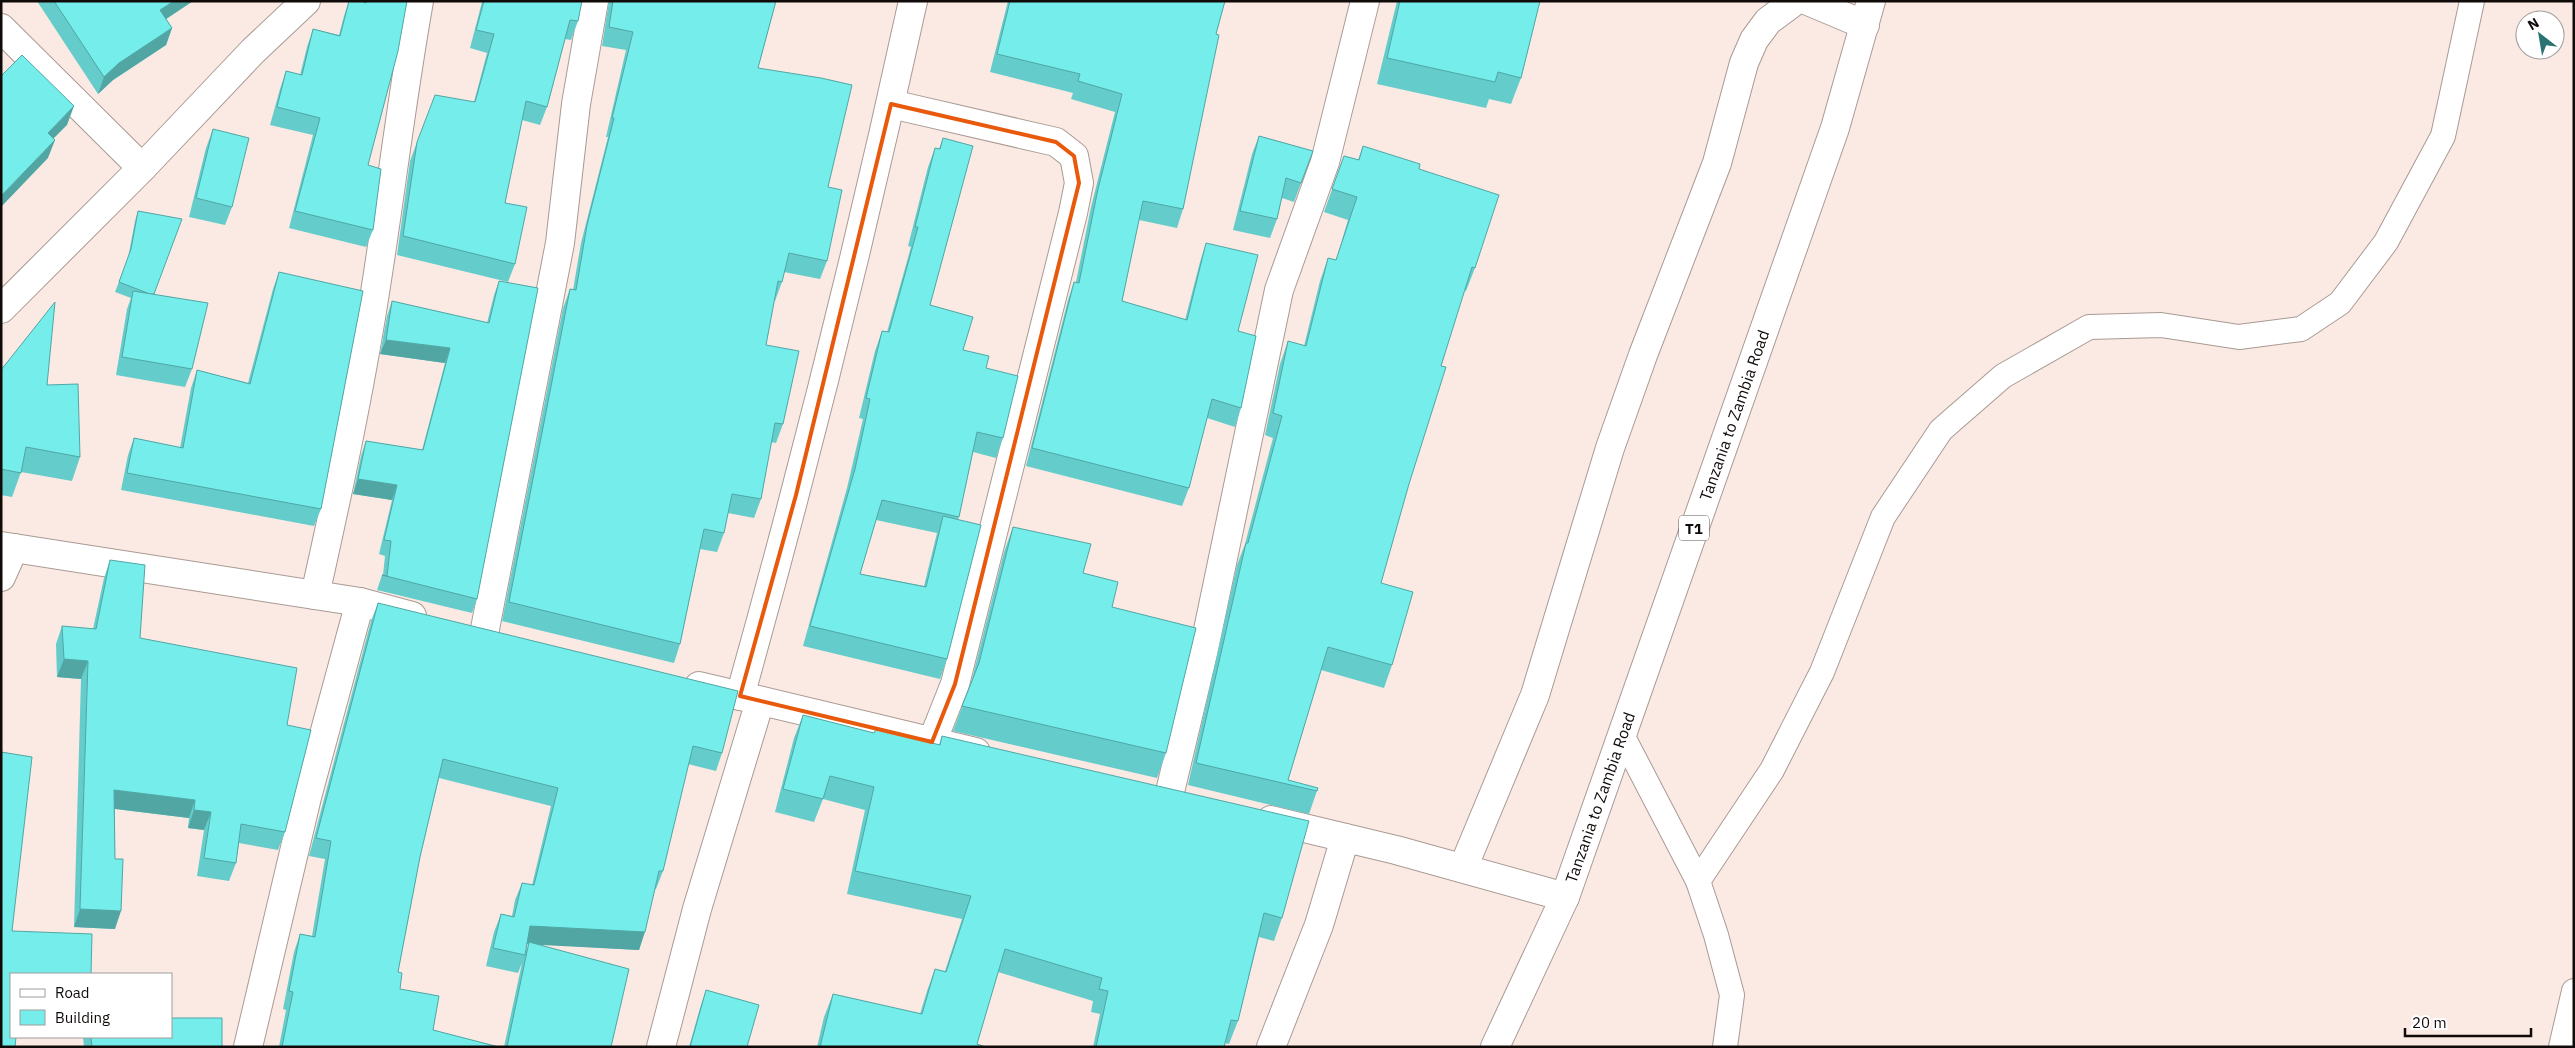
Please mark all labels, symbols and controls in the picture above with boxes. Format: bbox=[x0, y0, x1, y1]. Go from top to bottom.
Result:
north arrow bbox=[2515, 10, 2565, 60]
text: N bbox=[2524, 14, 2542, 34]
street label: Tanzania to Zambia Road bbox=[1695, 327, 1773, 503]
road number: T1 bbox=[1679, 516, 1709, 540]
street label: Tanzania to Zambia Road bbox=[1561, 709, 1639, 886]
legend bbox=[10, 973, 172, 1038]
text: Road bbox=[55, 983, 90, 1002]
scale bar bbox=[2405, 1006, 2531, 1038]
text: Building bbox=[55, 1008, 110, 1027]
text: 20 m bbox=[2412, 1013, 2447, 1032]

